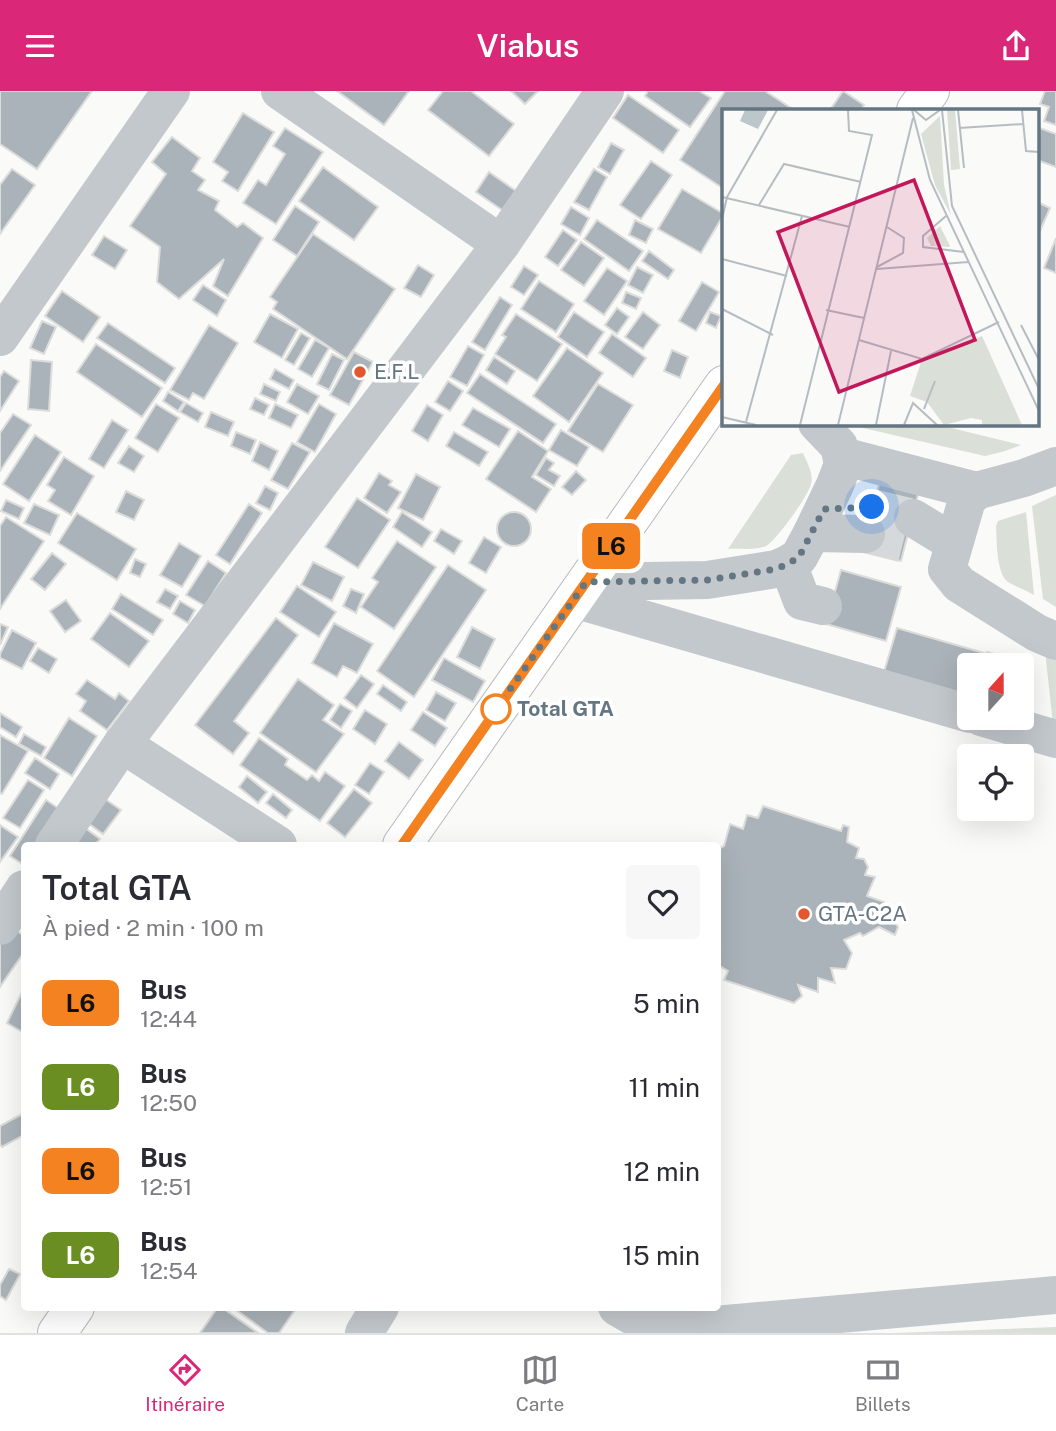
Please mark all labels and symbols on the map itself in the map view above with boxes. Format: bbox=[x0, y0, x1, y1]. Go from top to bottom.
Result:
inset map bbox=[722, 109, 1038, 425]
place label: E.F.L bbox=[374, 359, 419, 384]
marker: E.F.L bbox=[352, 364, 368, 380]
your location bbox=[854, 489, 889, 524]
line badge: L6 bbox=[580, 523, 642, 569]
north arrow bbox=[957, 653, 1034, 730]
marker: Total GTA bbox=[481, 694, 511, 724]
place label: Total GTA bbox=[517, 696, 614, 721]
place label: GTA-C2A bbox=[818, 901, 907, 926]
marker: GTA-C2A bbox=[796, 906, 812, 922]

